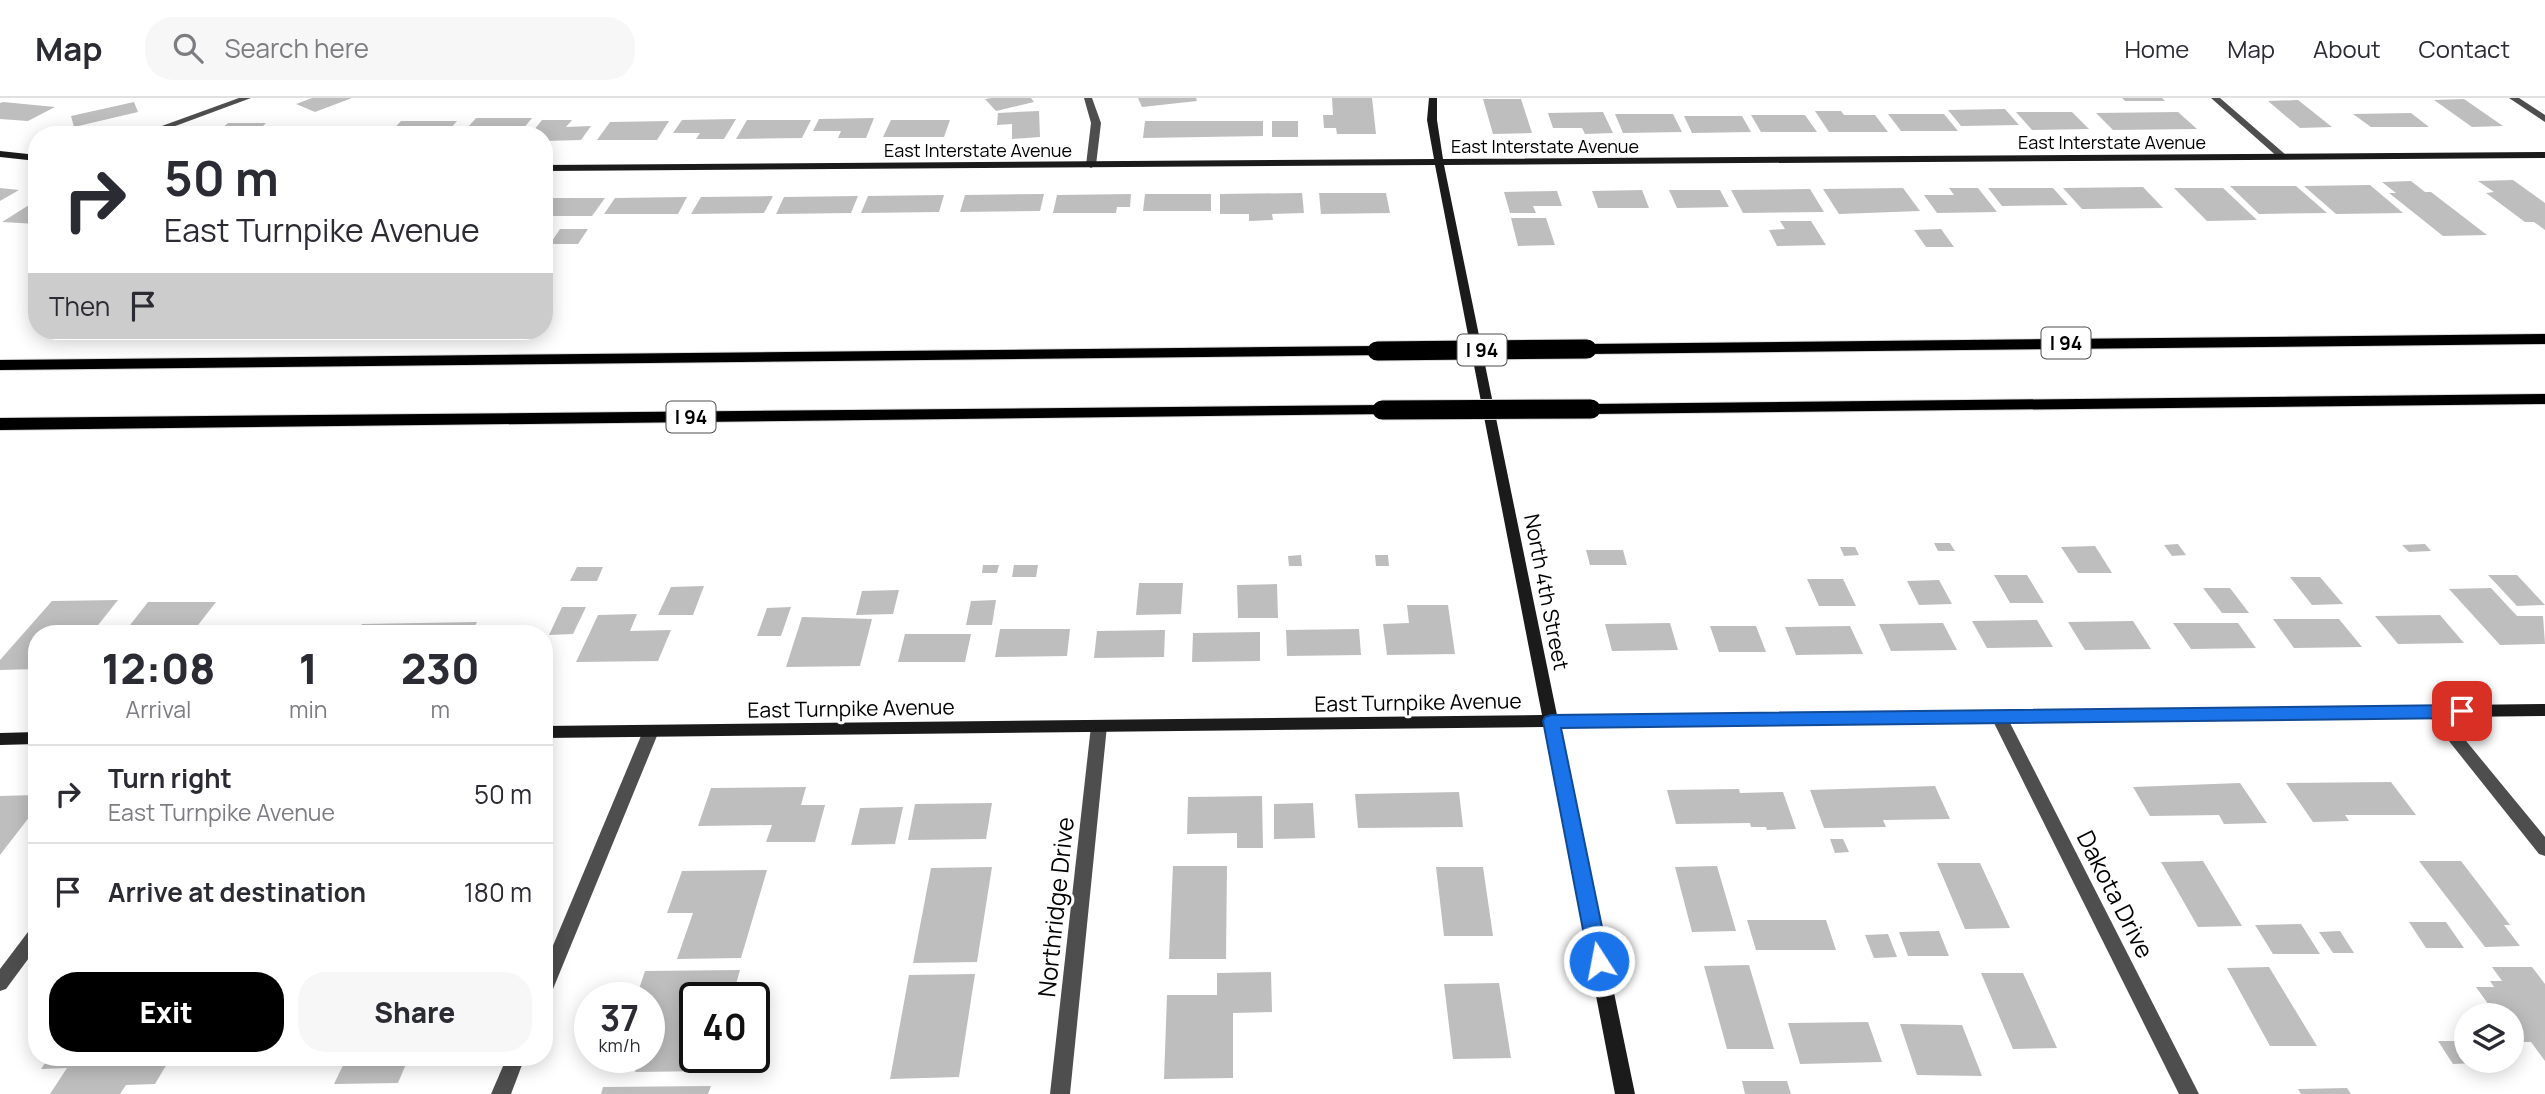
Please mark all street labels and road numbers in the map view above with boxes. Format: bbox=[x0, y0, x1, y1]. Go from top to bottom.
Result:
street label: East Interstate Avenue bbox=[2018, 130, 2206, 154]
street label: East Interstate Avenue bbox=[1451, 134, 1639, 158]
street label: East Interstate Avenue bbox=[884, 138, 1072, 162]
road number: I 94 bbox=[2042, 328, 2090, 358]
road number: I 94 bbox=[1458, 334, 1506, 366]
road number: I 94 bbox=[666, 402, 716, 432]
street label: North 4th Street bbox=[1518, 511, 1576, 673]
street label: East Turnpike Avenue bbox=[1314, 686, 1522, 718]
street label: East Turnpike Avenue bbox=[747, 692, 955, 724]
street label: Northridge Drive bbox=[1029, 815, 1081, 999]
street label: Dakota Drive bbox=[2070, 825, 2162, 963]

